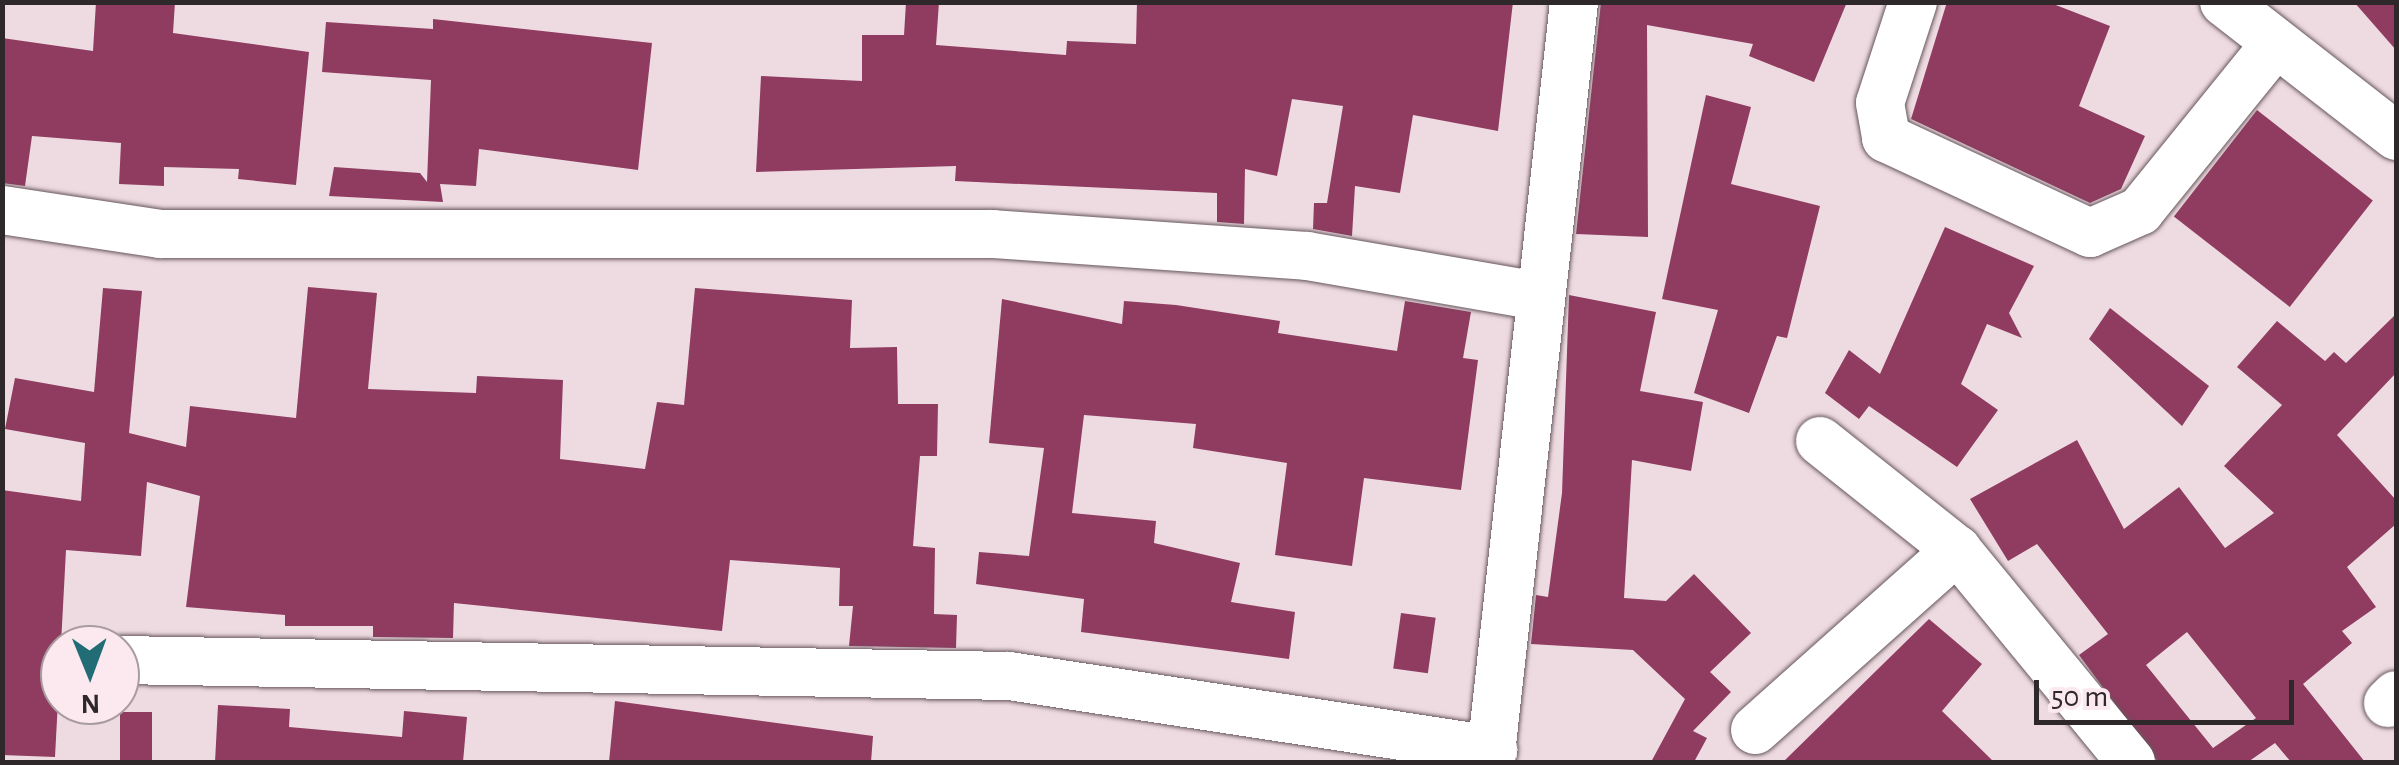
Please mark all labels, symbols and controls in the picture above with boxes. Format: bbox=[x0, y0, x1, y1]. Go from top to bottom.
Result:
north arrow bbox=[40, 625, 140, 725]
scale bar bbox=[2039, 660, 2299, 722]
text: 50 m bbox=[2051, 682, 2108, 712]
text: N bbox=[81, 689, 100, 717]

